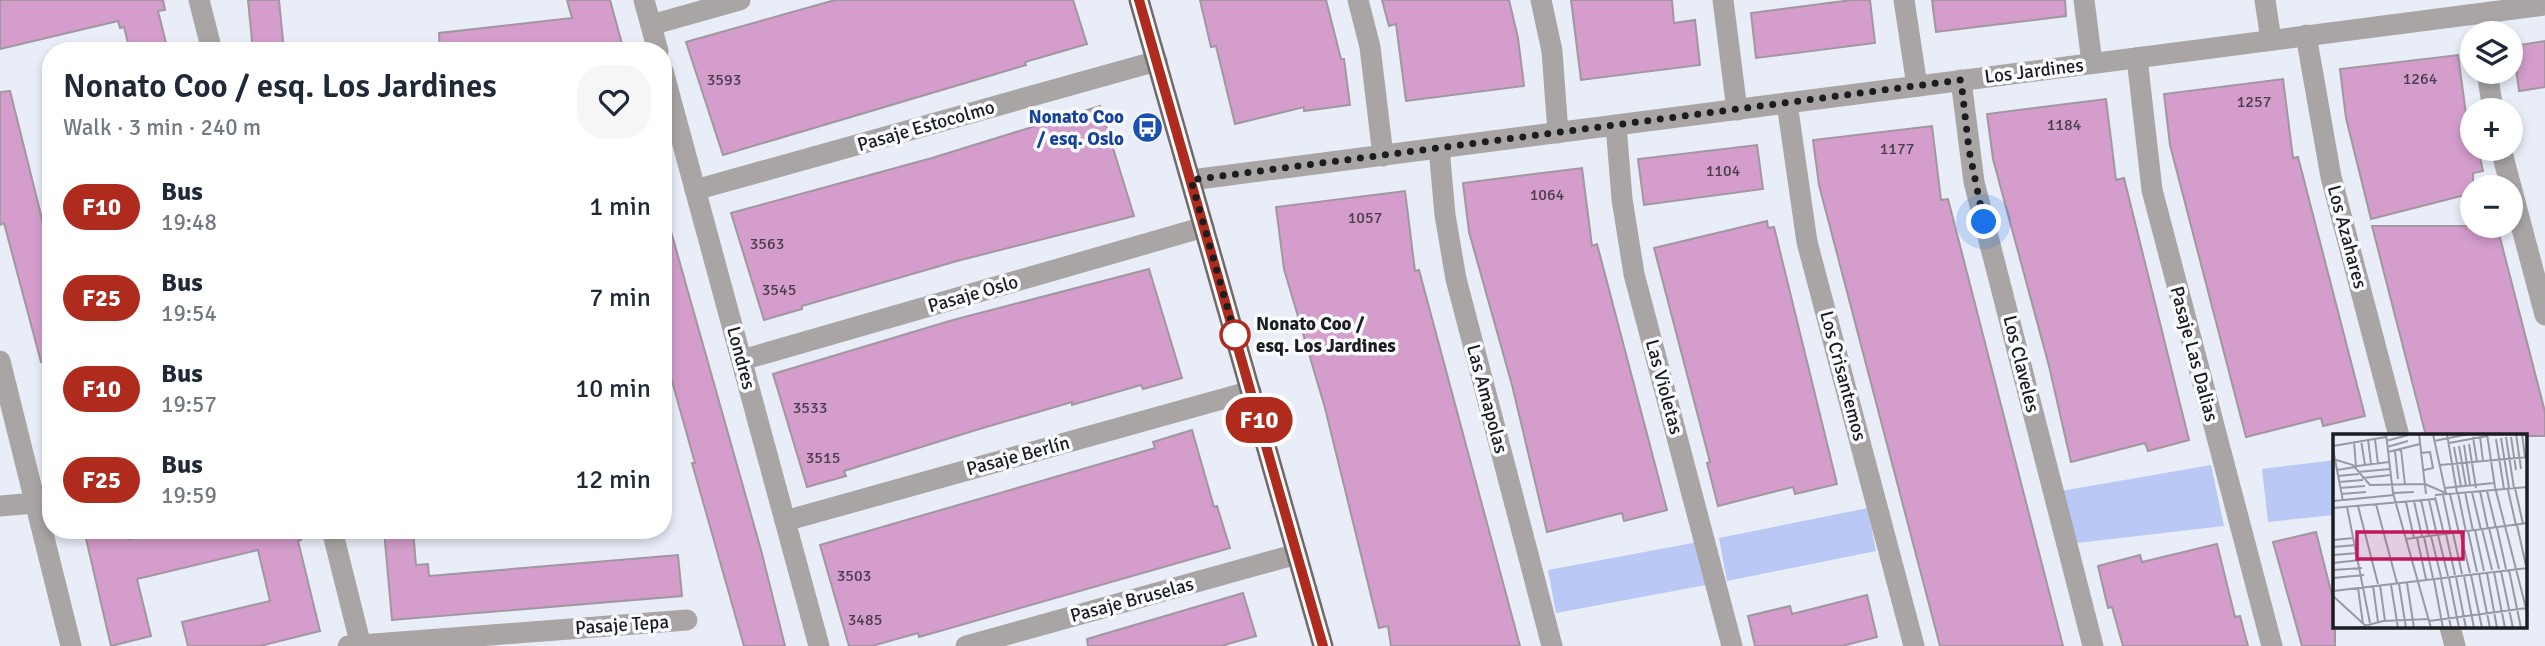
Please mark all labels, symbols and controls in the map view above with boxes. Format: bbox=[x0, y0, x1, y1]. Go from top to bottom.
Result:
map controls bbox=[2460, 21, 2523, 238]
button: layers bbox=[2460, 21, 2523, 84]
street label: Los Jardines bbox=[1983, 53, 2085, 89]
button: heart bbox=[577, 65, 651, 139]
text: Nonato Coo / esq. Los Jardines bbox=[63, 66, 497, 107]
house number: 1264 bbox=[2403, 69, 2438, 89]
house number: 3593 bbox=[707, 70, 741, 90]
house number: 1257 bbox=[2237, 92, 2271, 112]
street label: Pasaje Estocolmo bbox=[855, 95, 998, 157]
button: + bbox=[2460, 98, 2523, 161]
place label: Nonato Coo / esq. Oslo bbox=[1028, 105, 1124, 151]
bus stop icon: Nonato Coo / esq. Oslo bbox=[1130, 111, 1164, 145]
text: Walk · 3 min · 240 m bbox=[63, 113, 261, 142]
house number: 1184 bbox=[2047, 115, 2082, 135]
house number: 1177 bbox=[1880, 139, 1914, 159]
house number: 1104 bbox=[1706, 161, 1741, 181]
button: − bbox=[2460, 175, 2523, 238]
text: Bus bbox=[161, 176, 203, 208]
street label: Los Azahares bbox=[2322, 183, 2372, 291]
house number: 1064 bbox=[1530, 185, 1565, 205]
text: 1 min bbox=[589, 191, 651, 223]
text: F10 bbox=[82, 192, 121, 222]
your location bbox=[1966, 204, 2001, 239]
text: 19:48 bbox=[161, 208, 217, 237]
house number: 1057 bbox=[1348, 208, 1382, 228]
house number: 3563 bbox=[750, 234, 784, 254]
text: Bus bbox=[161, 267, 203, 299]
street label: Pasaje Oslo bbox=[925, 270, 1021, 318]
house number: 3545 bbox=[762, 280, 796, 300]
text: 7 min bbox=[589, 282, 651, 314]
text: F25 bbox=[82, 283, 121, 313]
street label: Pasaje Las Dalias bbox=[2164, 284, 2224, 424]
text: 19:54 bbox=[161, 299, 217, 328]
street label: Los Crisantemos bbox=[1814, 308, 1872, 444]
place label: Nonato Coo / esq. Los Jardines bbox=[1256, 312, 1396, 358]
street label: Los Claveles bbox=[1997, 313, 2045, 415]
marker: Nonato Coo / esq. Los Jardines bbox=[1220, 320, 1250, 350]
street label: Londres bbox=[721, 324, 761, 392]
street label: Las Violetas bbox=[1640, 337, 1688, 437]
street label: Las Amapolas bbox=[1461, 342, 1513, 456]
text: Bus bbox=[161, 358, 203, 390]
text: 10 min bbox=[575, 373, 651, 405]
text: F10 bbox=[82, 374, 121, 404]
text: 19:57 bbox=[161, 390, 217, 419]
line badge: F10 bbox=[1219, 397, 1299, 443]
house number: 3533 bbox=[793, 398, 827, 418]
text: F10 bbox=[1240, 405, 1278, 435]
street label: Pasaje Berlín bbox=[964, 431, 1072, 481]
inset map bbox=[2333, 434, 2528, 628]
house number: 3515 bbox=[806, 448, 840, 468]
text: Bus bbox=[161, 449, 203, 481]
text: 12 min bbox=[575, 464, 651, 496]
text: F25 bbox=[82, 465, 121, 495]
text: 19:59 bbox=[161, 481, 217, 510]
house number: 3503 bbox=[837, 566, 871, 586]
street label: Pasaje Bruselas bbox=[1068, 572, 1196, 628]
street label: Pasaje Tepa bbox=[574, 610, 670, 640]
house number: 3485 bbox=[848, 610, 882, 630]

